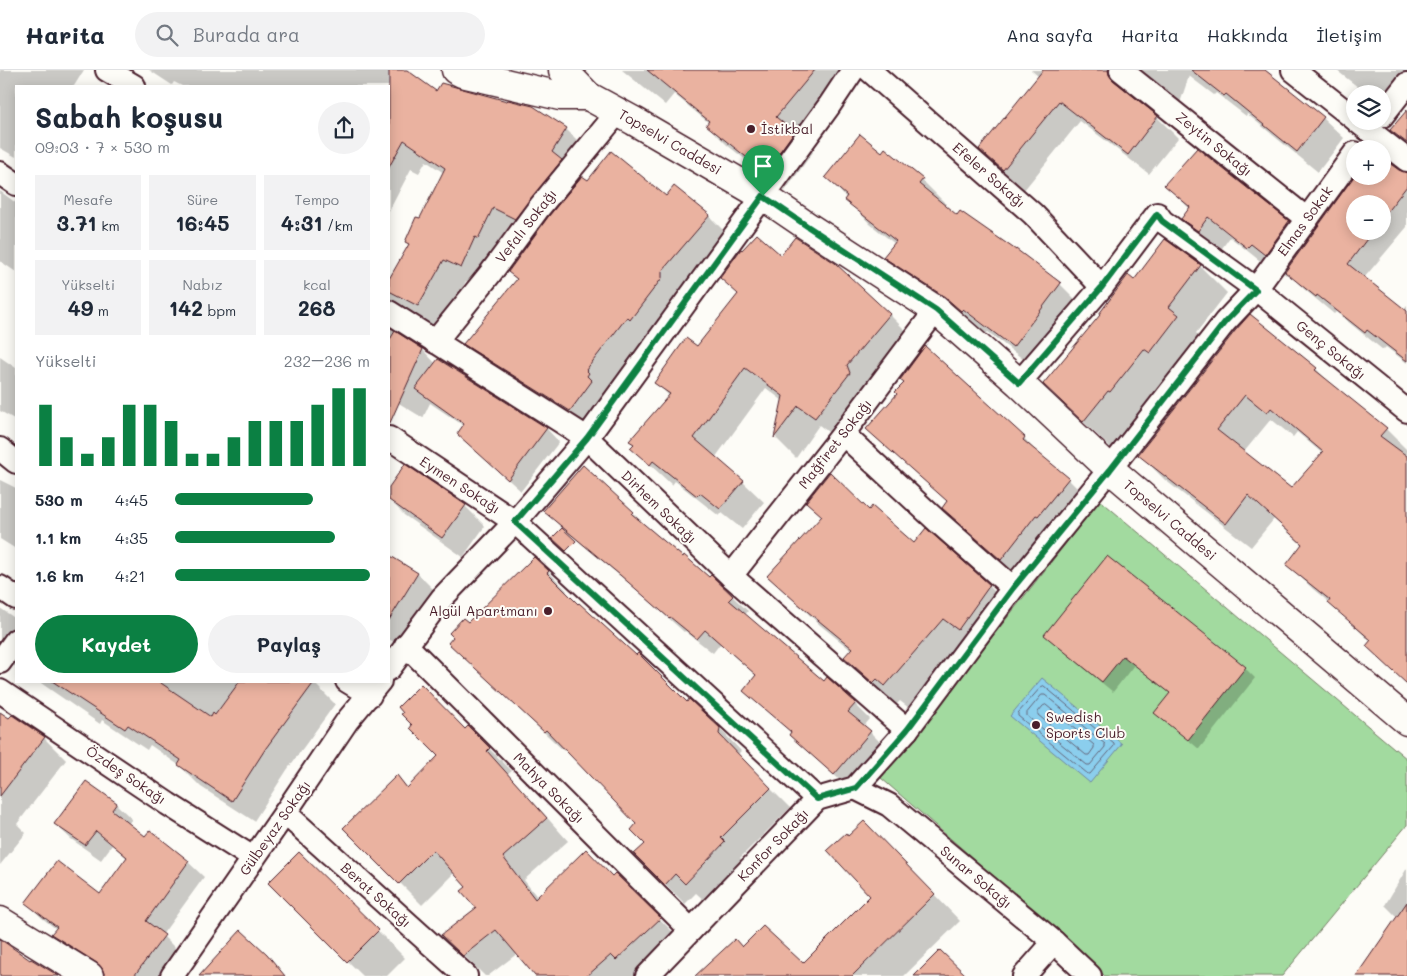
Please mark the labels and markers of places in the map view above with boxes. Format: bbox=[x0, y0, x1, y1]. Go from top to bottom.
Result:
place label: İstikbal bbox=[761, 119, 813, 138]
marker: İstikbal bbox=[745, 123, 757, 135]
pin bbox=[742, 145, 784, 196]
place label: Algül Apartmanı bbox=[429, 601, 538, 620]
marker: Algül Apartmanı bbox=[542, 605, 554, 617]
place label: Swedish Sports Club bbox=[1046, 707, 1125, 742]
marker: Swedish Sports Club bbox=[1030, 719, 1042, 731]

